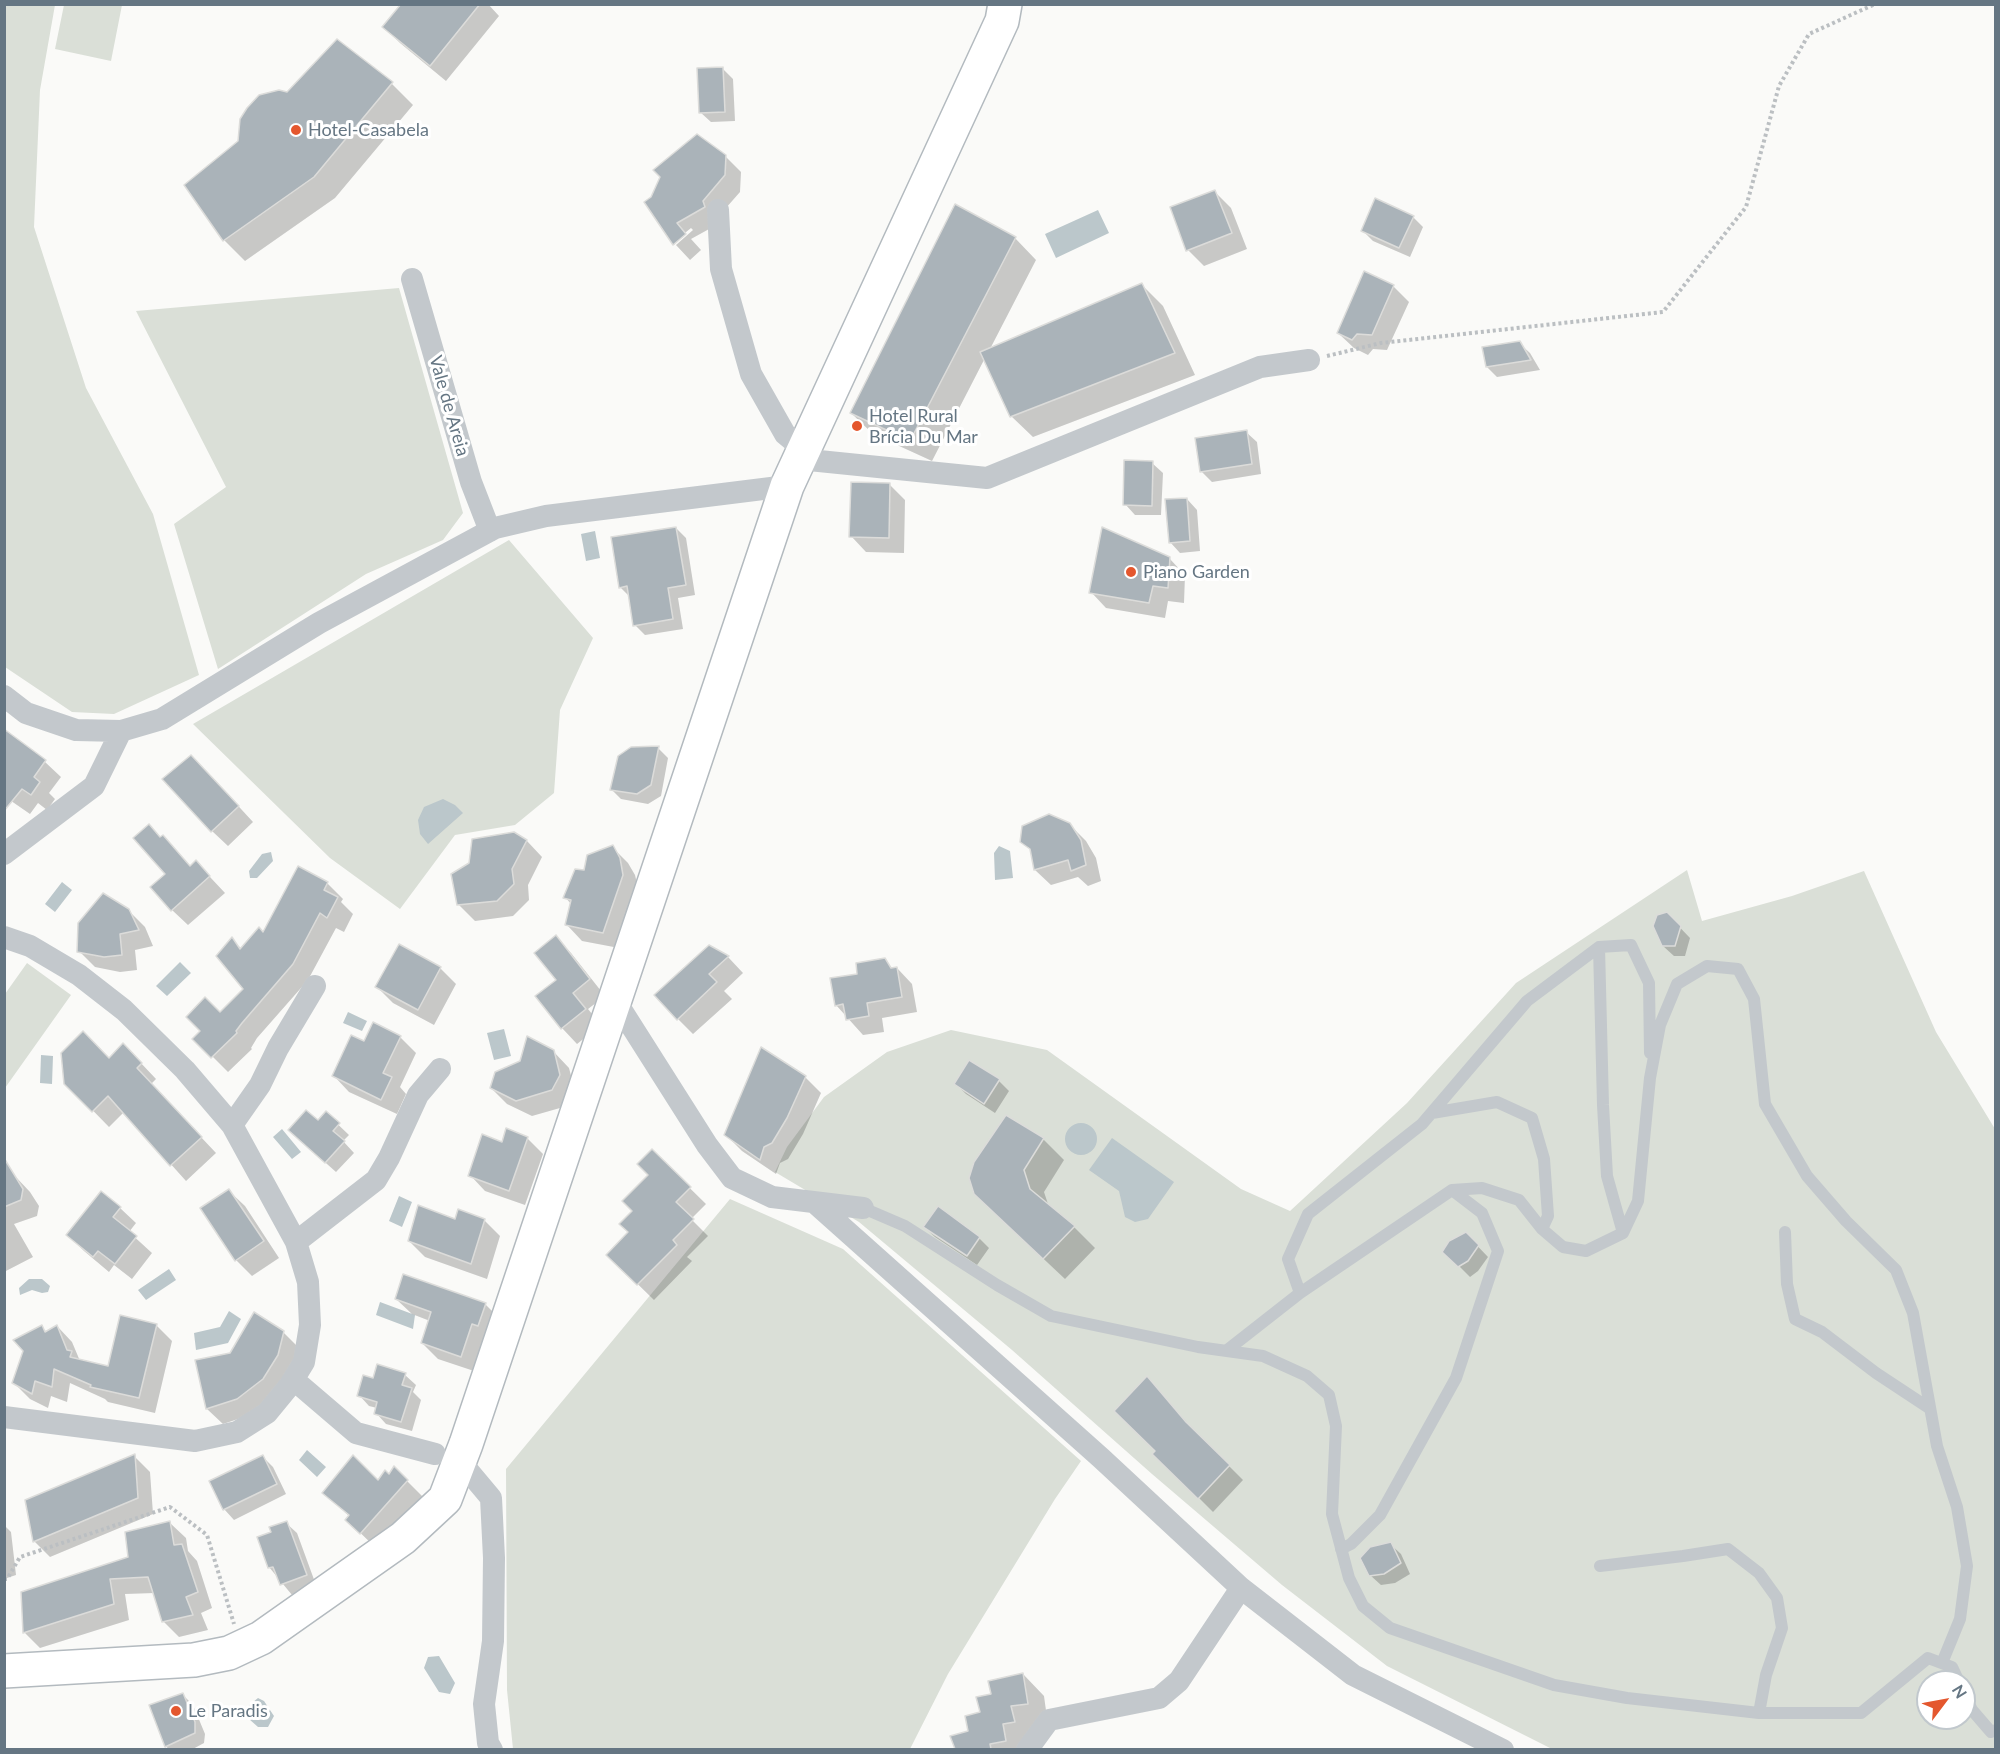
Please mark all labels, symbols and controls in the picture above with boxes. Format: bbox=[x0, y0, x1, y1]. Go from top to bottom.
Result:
place label: Hotel-Casabela bbox=[308, 119, 429, 141]
marker: Hotel-Casabela bbox=[289, 123, 303, 137]
street label: Vale de Areia bbox=[424, 353, 474, 459]
place label: Hotel Rural Brícia Du Mar bbox=[869, 405, 978, 448]
marker: Hotel Rural Brícia Du Mar bbox=[850, 419, 864, 433]
place label: Piano Garden bbox=[1143, 561, 1250, 583]
marker: Piano Garden bbox=[1124, 565, 1138, 579]
north arrow bbox=[1916, 1670, 1976, 1730]
text: N bbox=[1949, 1681, 1971, 1702]
place label: Le Paradis bbox=[188, 1700, 268, 1722]
marker: Le Paradis bbox=[169, 1704, 183, 1718]

